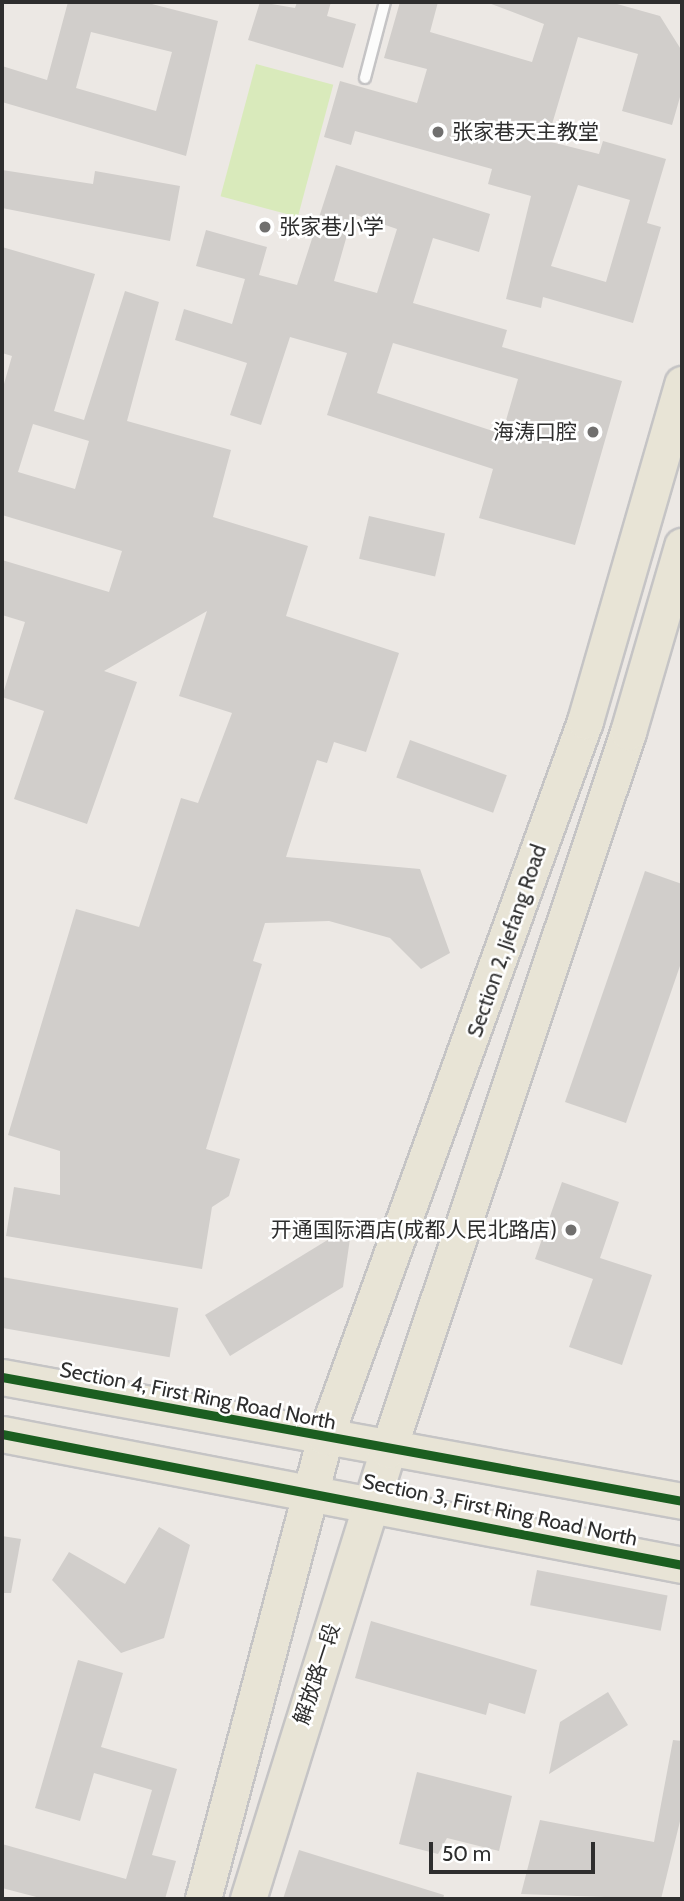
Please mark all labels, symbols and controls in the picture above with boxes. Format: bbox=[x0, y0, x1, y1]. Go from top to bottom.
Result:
place label: 张家巷天主教堂 bbox=[452, 119, 599, 145]
marker: 张家巷天主教堂 bbox=[430, 124, 446, 140]
place label: 张家巷小学 bbox=[279, 214, 384, 240]
marker: 张家巷小学 bbox=[257, 219, 273, 235]
place label: 海涛口腔 bbox=[493, 419, 577, 445]
marker: 海涛口腔 bbox=[583, 422, 603, 442]
street label: Section 2, Jiefang Road bbox=[462, 841, 552, 1041]
place label: 开通国际酒店(成都人民北路店) bbox=[271, 1217, 557, 1243]
marker: 开通国际酒店(成都人民北路店) bbox=[563, 1222, 579, 1238]
street label: Section 4, First Ring Road North bbox=[58, 1357, 338, 1435]
street label: Section 3, First Ring Road North bbox=[360, 1469, 640, 1551]
street label: 解放路一段 bbox=[289, 1620, 345, 1728]
scale bar bbox=[432, 1828, 598, 1872]
text: 50 m bbox=[442, 1841, 491, 1866]

